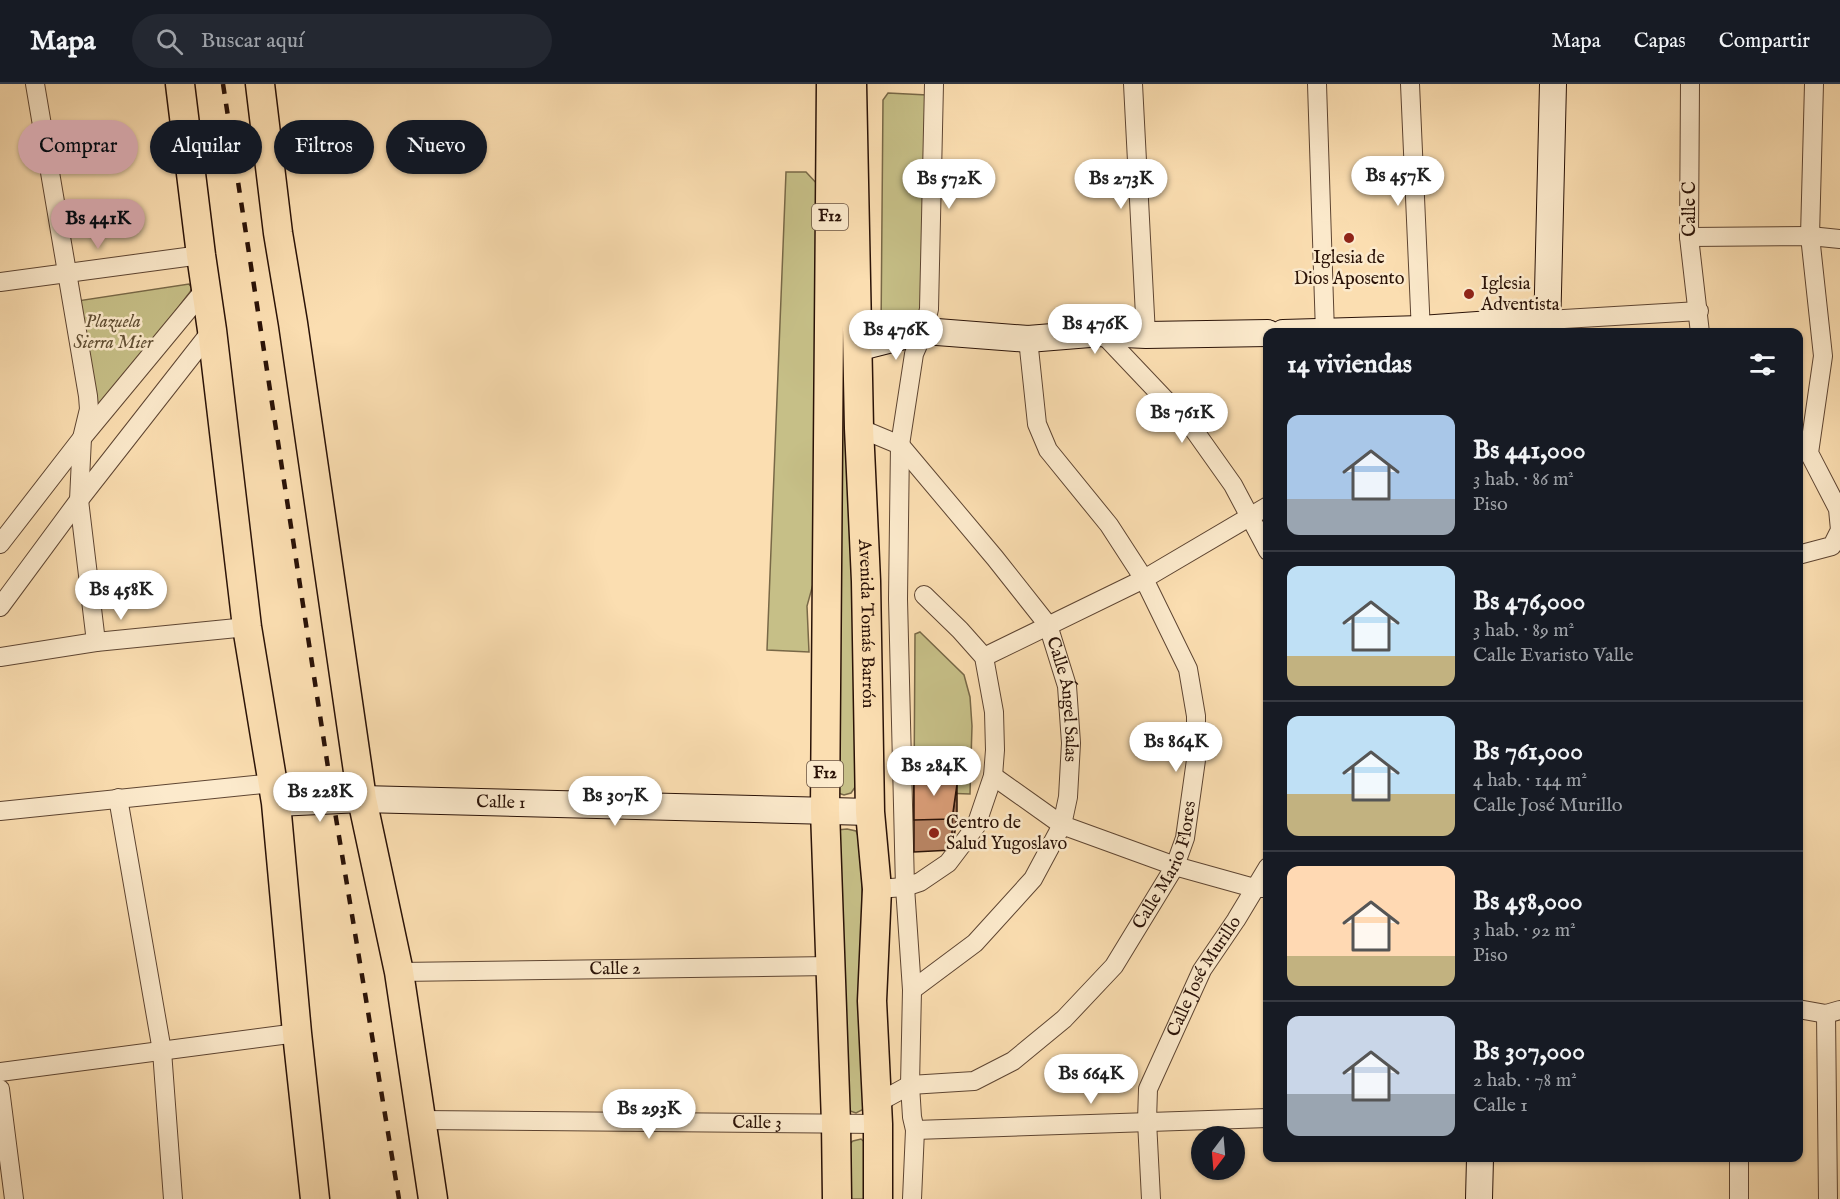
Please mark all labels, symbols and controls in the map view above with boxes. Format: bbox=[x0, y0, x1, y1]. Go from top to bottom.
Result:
search box bbox=[132, 14, 552, 68]
text: Mapa bbox=[30, 24, 96, 59]
icon: search bbox=[153, 25, 186, 58]
text: Buscar aquí bbox=[201, 27, 304, 55]
text: Mapa bbox=[1552, 28, 1601, 55]
text: Capas bbox=[1634, 28, 1686, 55]
text: Compartir bbox=[1719, 28, 1810, 55]
chip: Comprar bbox=[18, 120, 138, 174]
chip: Alquilar bbox=[150, 120, 262, 174]
chip: Filtros bbox=[274, 120, 374, 174]
chip: Nuevo bbox=[386, 120, 487, 174]
pin: Bs 457K bbox=[1343, 156, 1453, 207]
pin: Bs 572K bbox=[894, 159, 1004, 210]
pin: Bs 273K bbox=[1066, 159, 1176, 210]
text: Bs 457K bbox=[1365, 163, 1431, 188]
text: Bs 572K bbox=[916, 166, 982, 191]
text: Bs 273K bbox=[1088, 166, 1154, 191]
street label: Calle C bbox=[1679, 181, 1702, 237]
pin: Bs 441K bbox=[43, 199, 153, 250]
road number: F12 bbox=[812, 204, 848, 230]
text: Bs 441K bbox=[65, 206, 131, 231]
marker: Iglesia de Dios Aposento bbox=[1342, 231, 1356, 245]
place label: Iglesia de Dios Aposento bbox=[1294, 247, 1405, 291]
place label: Iglesia Adventista bbox=[1480, 273, 1560, 317]
marker: Iglesia Adventista bbox=[1462, 287, 1476, 301]
pin: Bs 476K bbox=[1040, 304, 1150, 355]
pin: Bs 476K bbox=[841, 310, 951, 361]
park label: Plazuela Sierra Mier bbox=[73, 311, 154, 355]
text: Bs 476K bbox=[1062, 311, 1128, 336]
text: Bs 476K bbox=[863, 317, 929, 342]
text: 14 viviendas bbox=[1287, 348, 1412, 381]
icon: filters bbox=[1746, 348, 1779, 381]
pin: Bs 761K bbox=[1127, 393, 1237, 444]
text: Bs 761K bbox=[1150, 400, 1214, 425]
text: Bs 441,000 bbox=[1473, 434, 1585, 467]
icon: home bbox=[1335, 439, 1407, 511]
text: 3 hab. · 86 m² bbox=[1473, 467, 1574, 492]
text: Piso bbox=[1473, 492, 1508, 517]
street label: Avenida Tomás Barrón bbox=[853, 538, 880, 709]
pin: Bs 458K bbox=[66, 570, 176, 621]
text: Bs 458K bbox=[89, 577, 153, 602]
text: Bs 476,000 bbox=[1473, 585, 1585, 618]
icon: home bbox=[1335, 590, 1407, 662]
text: 3 hab. · 89 m² bbox=[1473, 618, 1574, 643]
street label: Calle Ángel Salas bbox=[1041, 634, 1082, 763]
text: Calle Evaristo Valle bbox=[1473, 643, 1634, 668]
pin: Bs 864K bbox=[1121, 722, 1231, 773]
text: Bs 864K bbox=[1143, 729, 1209, 754]
text: Bs 761,000 bbox=[1473, 735, 1583, 768]
icon: home bbox=[1335, 740, 1407, 812]
pin: Bs 284K bbox=[879, 746, 989, 797]
text: Bs 284K bbox=[901, 753, 967, 778]
road number: F12 bbox=[807, 761, 843, 787]
text: 4 hab. · 144 m² bbox=[1473, 768, 1587, 793]
pin: Bs 228K bbox=[265, 772, 375, 823]
pin: Bs 307K bbox=[560, 776, 670, 827]
text: Bs 228K bbox=[287, 779, 353, 804]
text: Bs 307K bbox=[582, 783, 648, 808]
street label: Calle 1 bbox=[476, 790, 526, 815]
text: Calle José Murillo bbox=[1473, 793, 1623, 818]
street label: Calle Mario Flores bbox=[1128, 799, 1202, 934]
place label: Centro de Salud Yugoslavo bbox=[946, 812, 1068, 856]
marker: Centro de Salud Yugoslavo bbox=[927, 826, 941, 840]
text: Bs 458,000 bbox=[1473, 885, 1583, 918]
icon: home bbox=[1335, 890, 1407, 962]
street label: Calle José Murillo bbox=[1162, 912, 1247, 1040]
text: 3 hab. · 92 m² bbox=[1473, 918, 1576, 943]
text: Piso bbox=[1473, 943, 1508, 968]
street label: Calle 2 bbox=[589, 957, 641, 981]
text: Bs 307,000 bbox=[1473, 1035, 1585, 1068]
icon: home bbox=[1335, 1040, 1407, 1112]
pin: Bs 664K bbox=[1036, 1054, 1146, 1105]
text: Bs 664K bbox=[1058, 1061, 1124, 1086]
text: 2 hab. · 78 m² bbox=[1473, 1068, 1577, 1093]
pin: Bs 293K bbox=[594, 1089, 704, 1140]
text: Calle 1 bbox=[1473, 1093, 1528, 1118]
text: Bs 293K bbox=[617, 1096, 681, 1121]
street label: Calle 3 bbox=[732, 1111, 782, 1135]
north arrow bbox=[1191, 1126, 1245, 1180]
map controls bbox=[1191, 1126, 1245, 1180]

